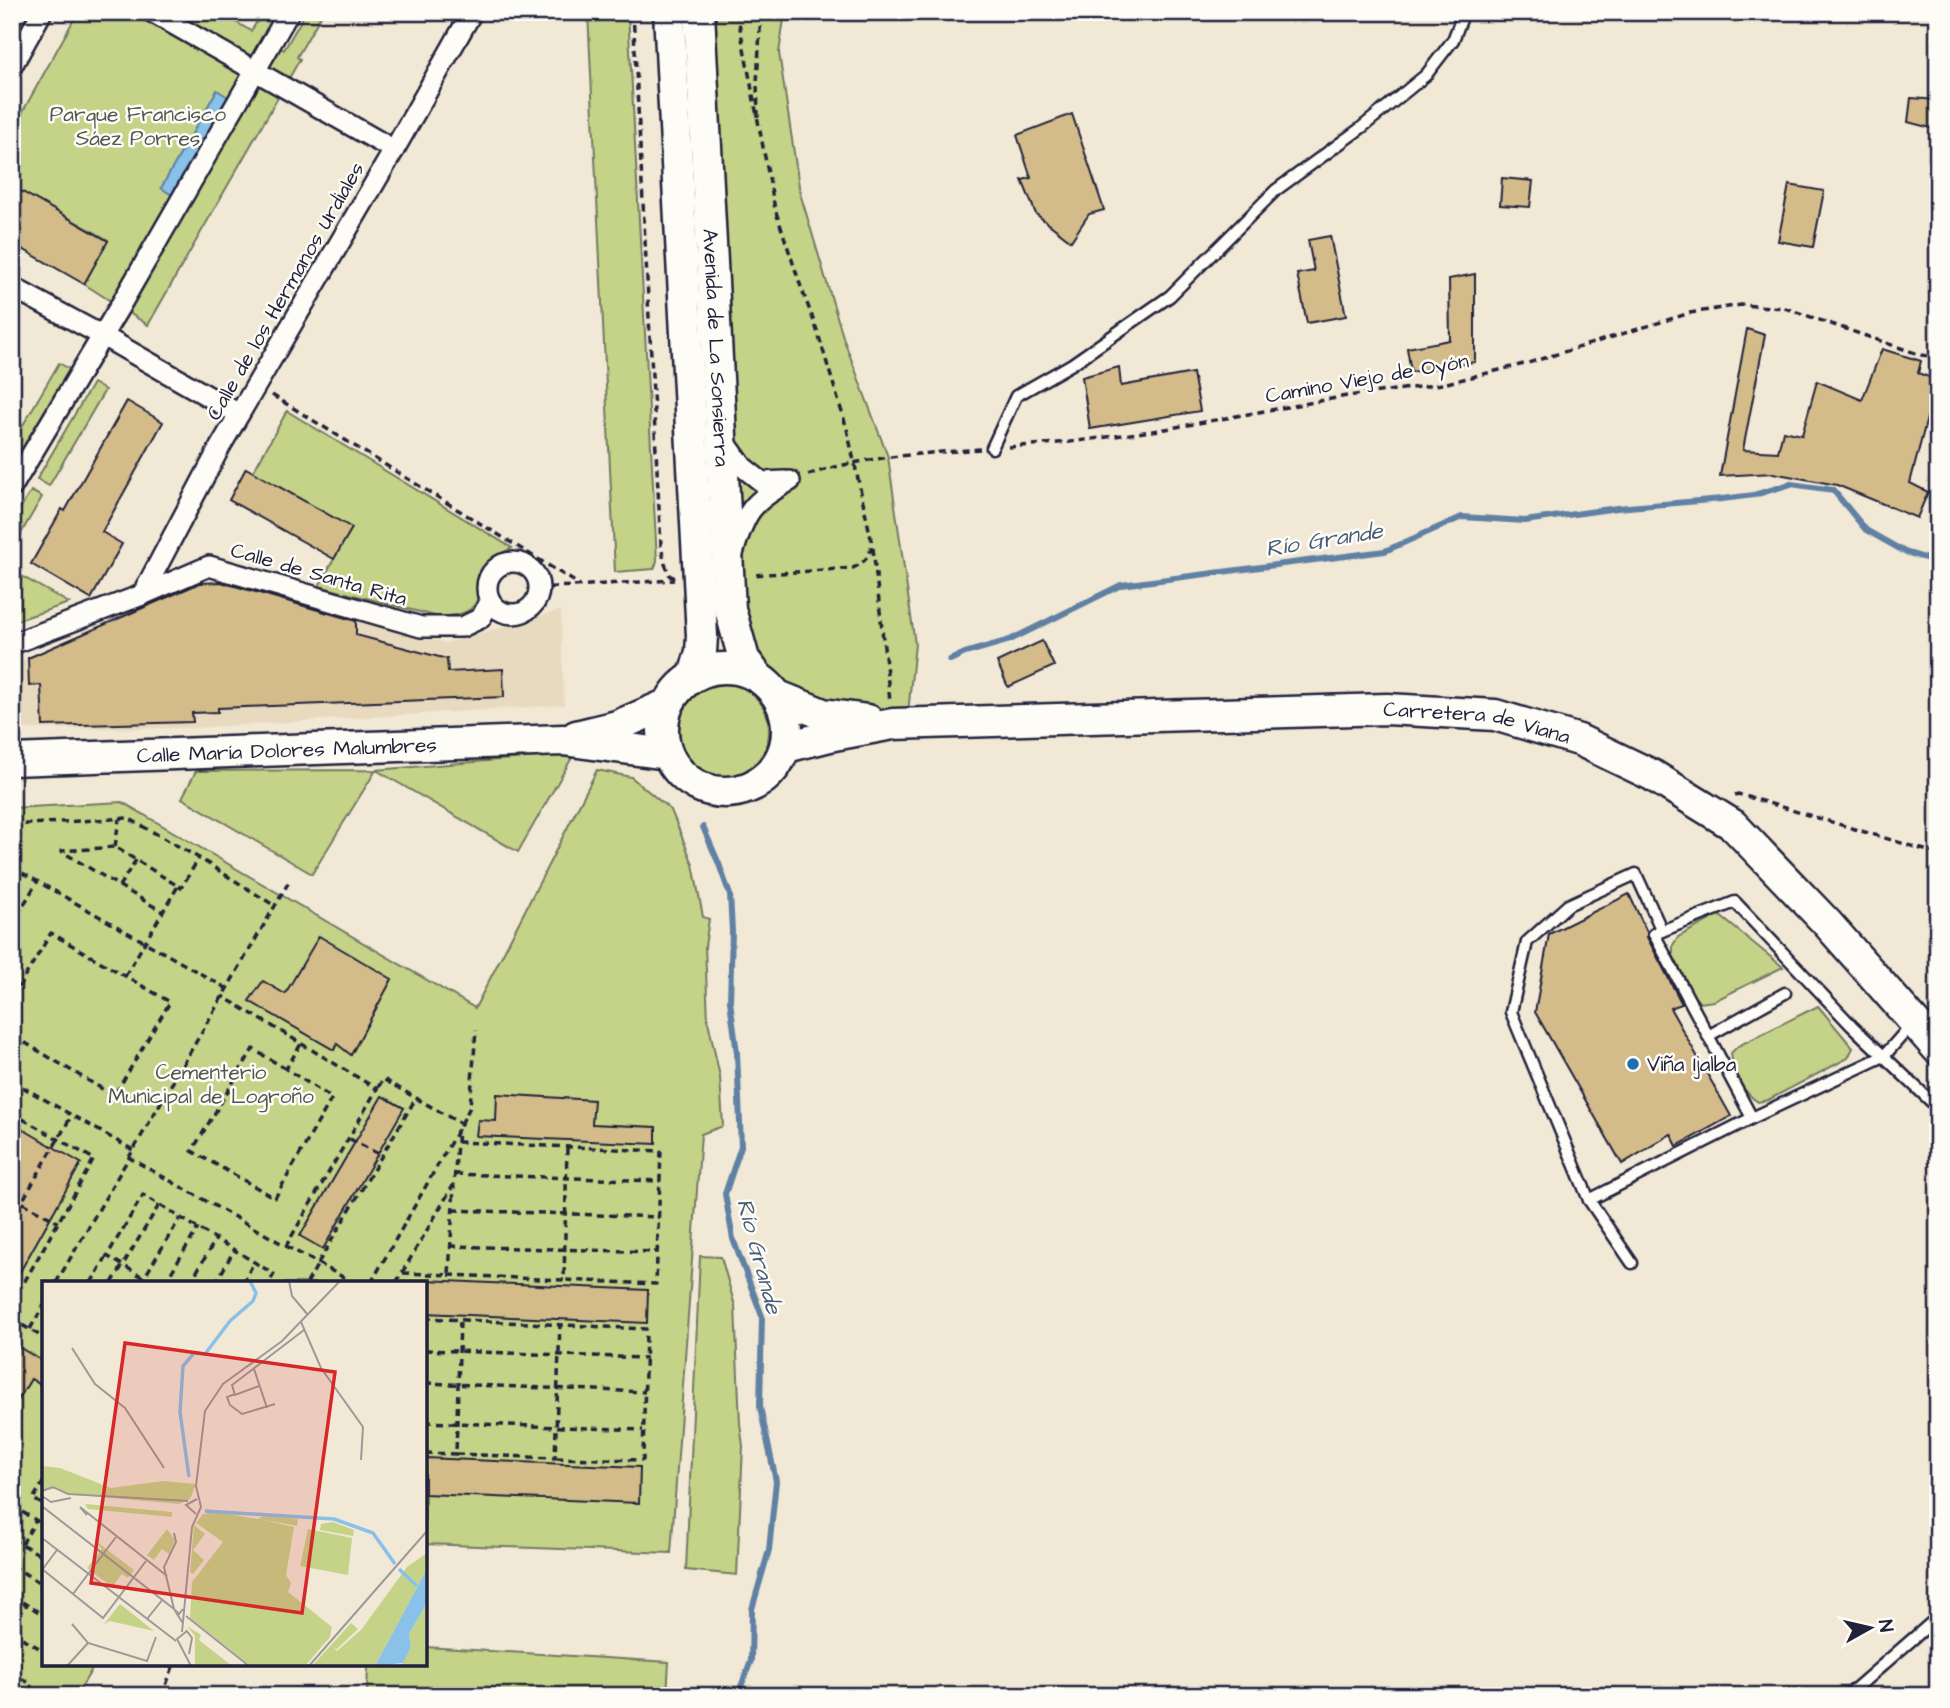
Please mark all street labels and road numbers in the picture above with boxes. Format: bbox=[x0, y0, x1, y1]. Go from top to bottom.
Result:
street label: Calle de los Hermanos Urdiales bbox=[199, 157, 371, 426]
street label: Avenida de La Sonsierra bbox=[695, 228, 737, 468]
street label: Camino Viejo de Oyón bbox=[1263, 346, 1471, 413]
street label: Calle de Santa Rita bbox=[227, 535, 411, 614]
street label: Carretera de Viana bbox=[1383, 695, 1574, 752]
street label: Calle María Dolores Malumbres bbox=[136, 731, 437, 770]

